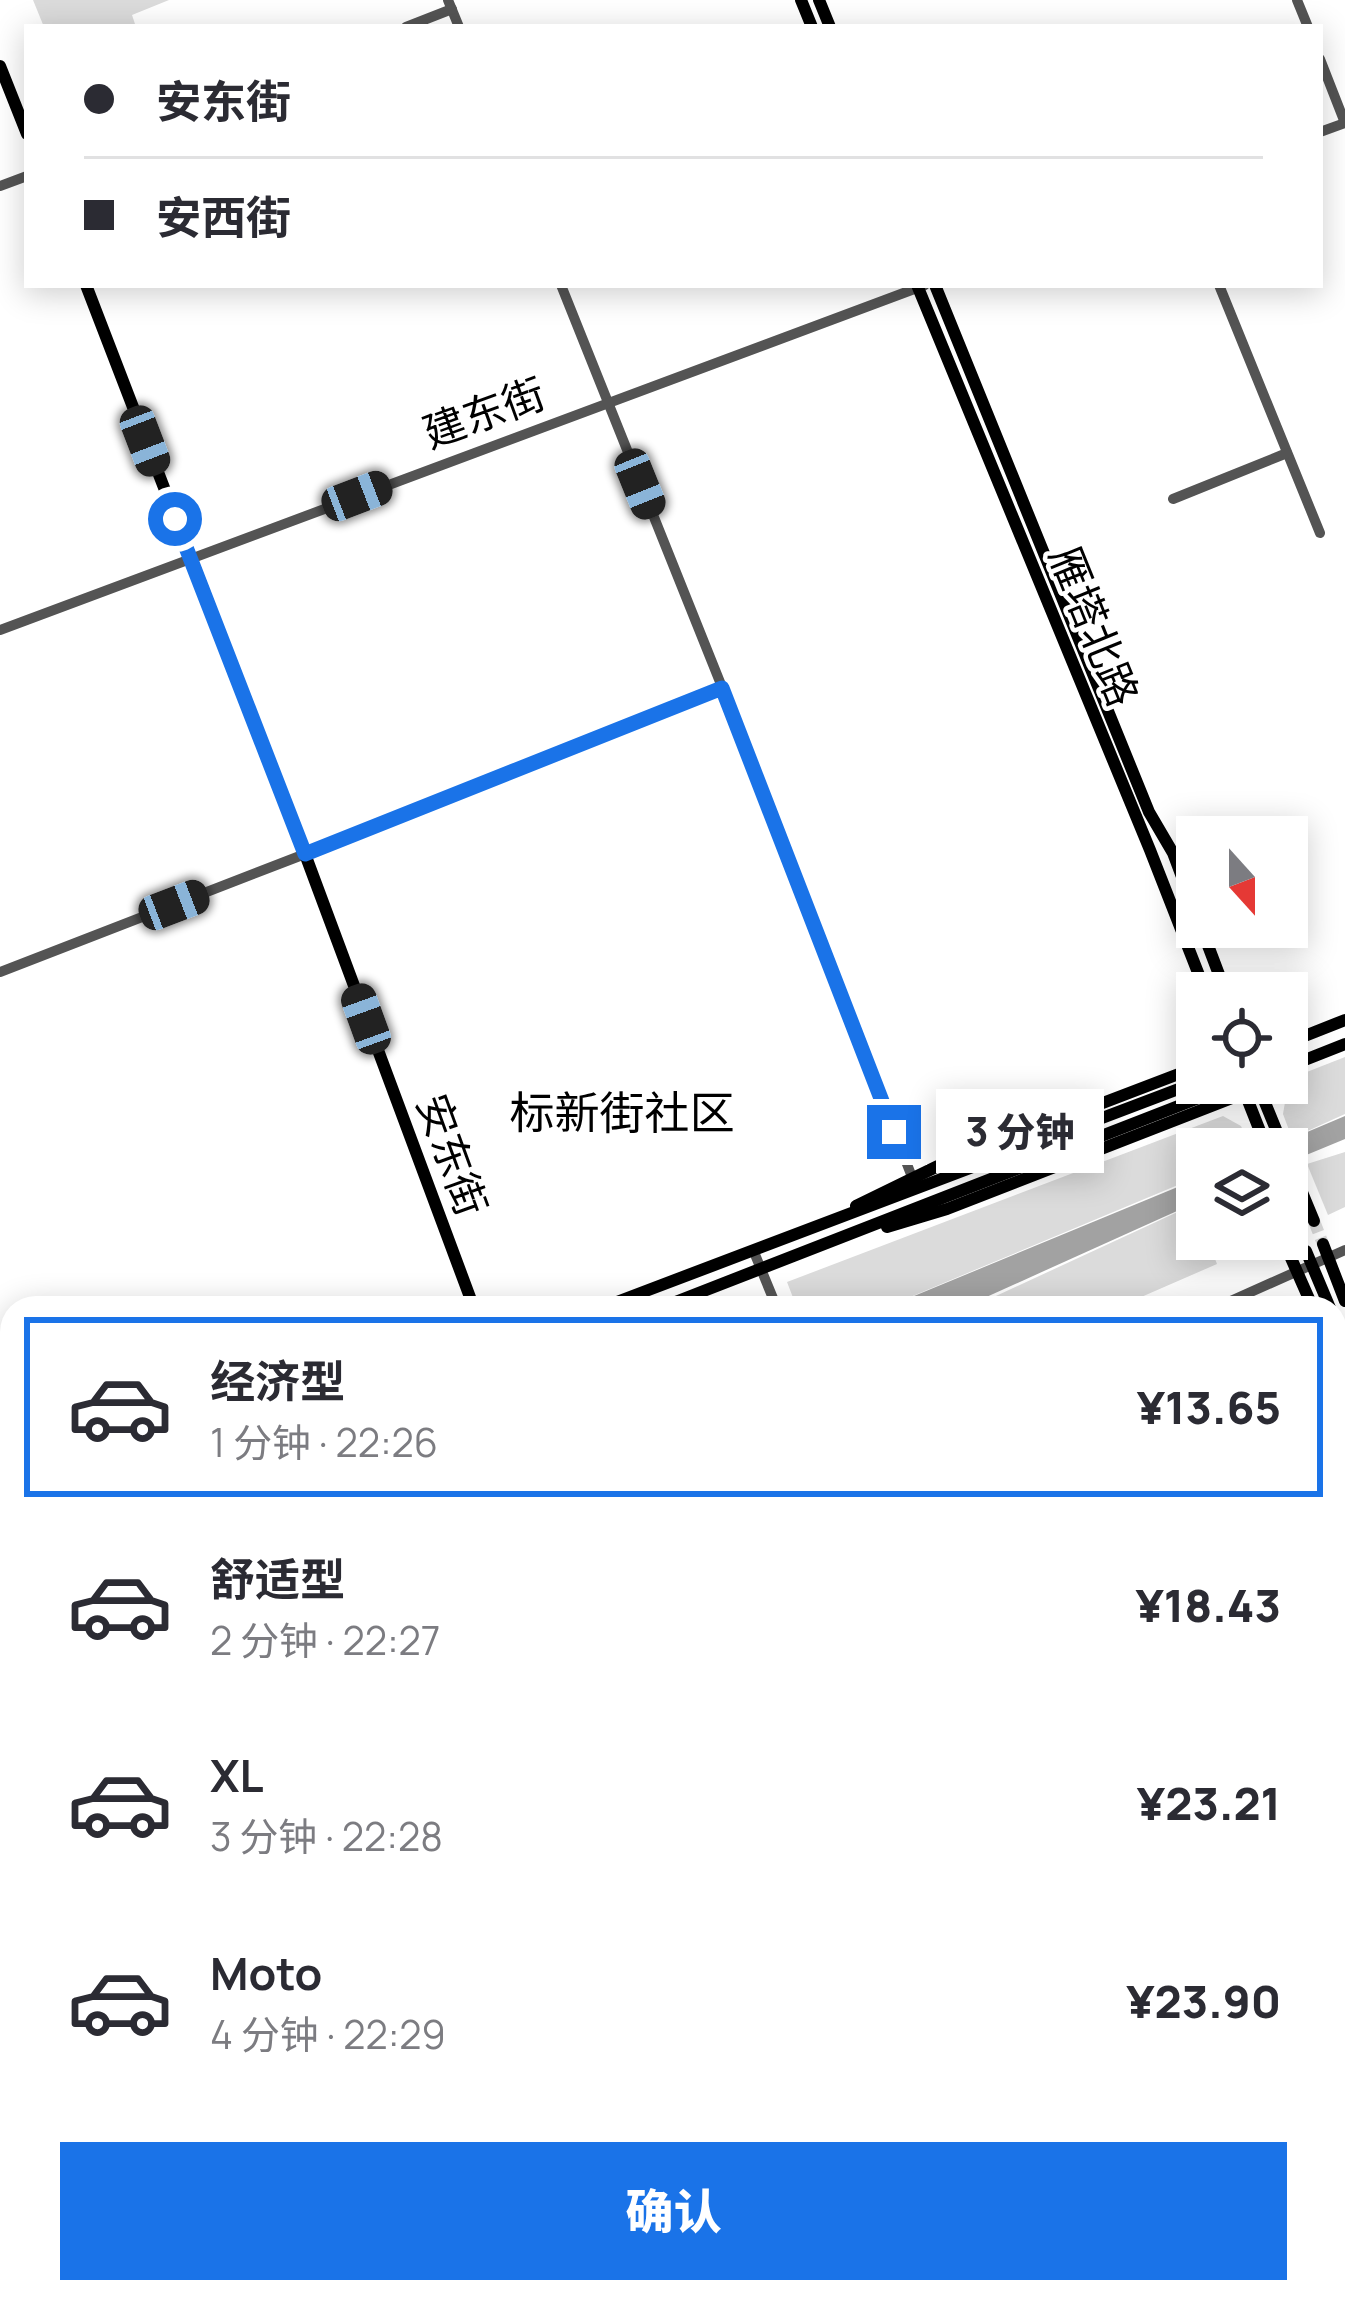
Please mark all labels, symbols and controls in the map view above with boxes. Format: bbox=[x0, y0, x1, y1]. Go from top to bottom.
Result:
text: 安东街 bbox=[156, 70, 291, 132]
text: 安西街 bbox=[156, 186, 291, 248]
street label: 建东街 bbox=[415, 363, 553, 461]
car bbox=[115, 401, 175, 481]
car bbox=[610, 444, 670, 524]
car bbox=[317, 466, 397, 526]
route start bbox=[148, 492, 202, 546]
street label: 雁塔北路 bbox=[1037, 537, 1153, 714]
north arrow bbox=[1176, 816, 1308, 948]
map controls bbox=[1176, 816, 1308, 1260]
car bbox=[134, 875, 214, 935]
button: locate bbox=[1176, 972, 1308, 1104]
car bbox=[337, 979, 395, 1059]
district label: 标新街社区 bbox=[509, 1081, 735, 1143]
street label: 安东街 bbox=[404, 1086, 502, 1224]
callout: 3 分钟 bbox=[936, 1090, 1104, 1174]
text: 3 分钟 bbox=[966, 1104, 1074, 1158]
route end bbox=[867, 1105, 921, 1159]
button: layers bbox=[1176, 1128, 1308, 1260]
text: 经济型 bbox=[210, 1350, 345, 1412]
icon: car bbox=[66, 1353, 174, 1461]
text: ¥13.65 bbox=[1137, 1376, 1281, 1438]
text: 1 分钟 · 22:26 bbox=[210, 1415, 438, 1469]
text: 舒适型 bbox=[210, 1548, 345, 1610]
icon: car bbox=[66, 1551, 174, 1659]
text: ¥18.43 bbox=[1136, 1574, 1281, 1636]
text: 2 分钟 · 22:27 bbox=[210, 1613, 440, 1667]
text: XL bbox=[210, 1744, 264, 1806]
icon: car bbox=[66, 1749, 174, 1857]
text: ¥23.21 bbox=[1137, 1772, 1281, 1834]
text: 3 分钟 · 22:28 bbox=[210, 1809, 443, 1863]
text: Moto bbox=[210, 1942, 322, 2004]
icon: car bbox=[66, 1947, 174, 2055]
text: ¥23.90 bbox=[1126, 1970, 1281, 2032]
text: 4 分钟 · 22:29 bbox=[210, 2007, 446, 2061]
button: 确认 bbox=[60, 2142, 1287, 2280]

